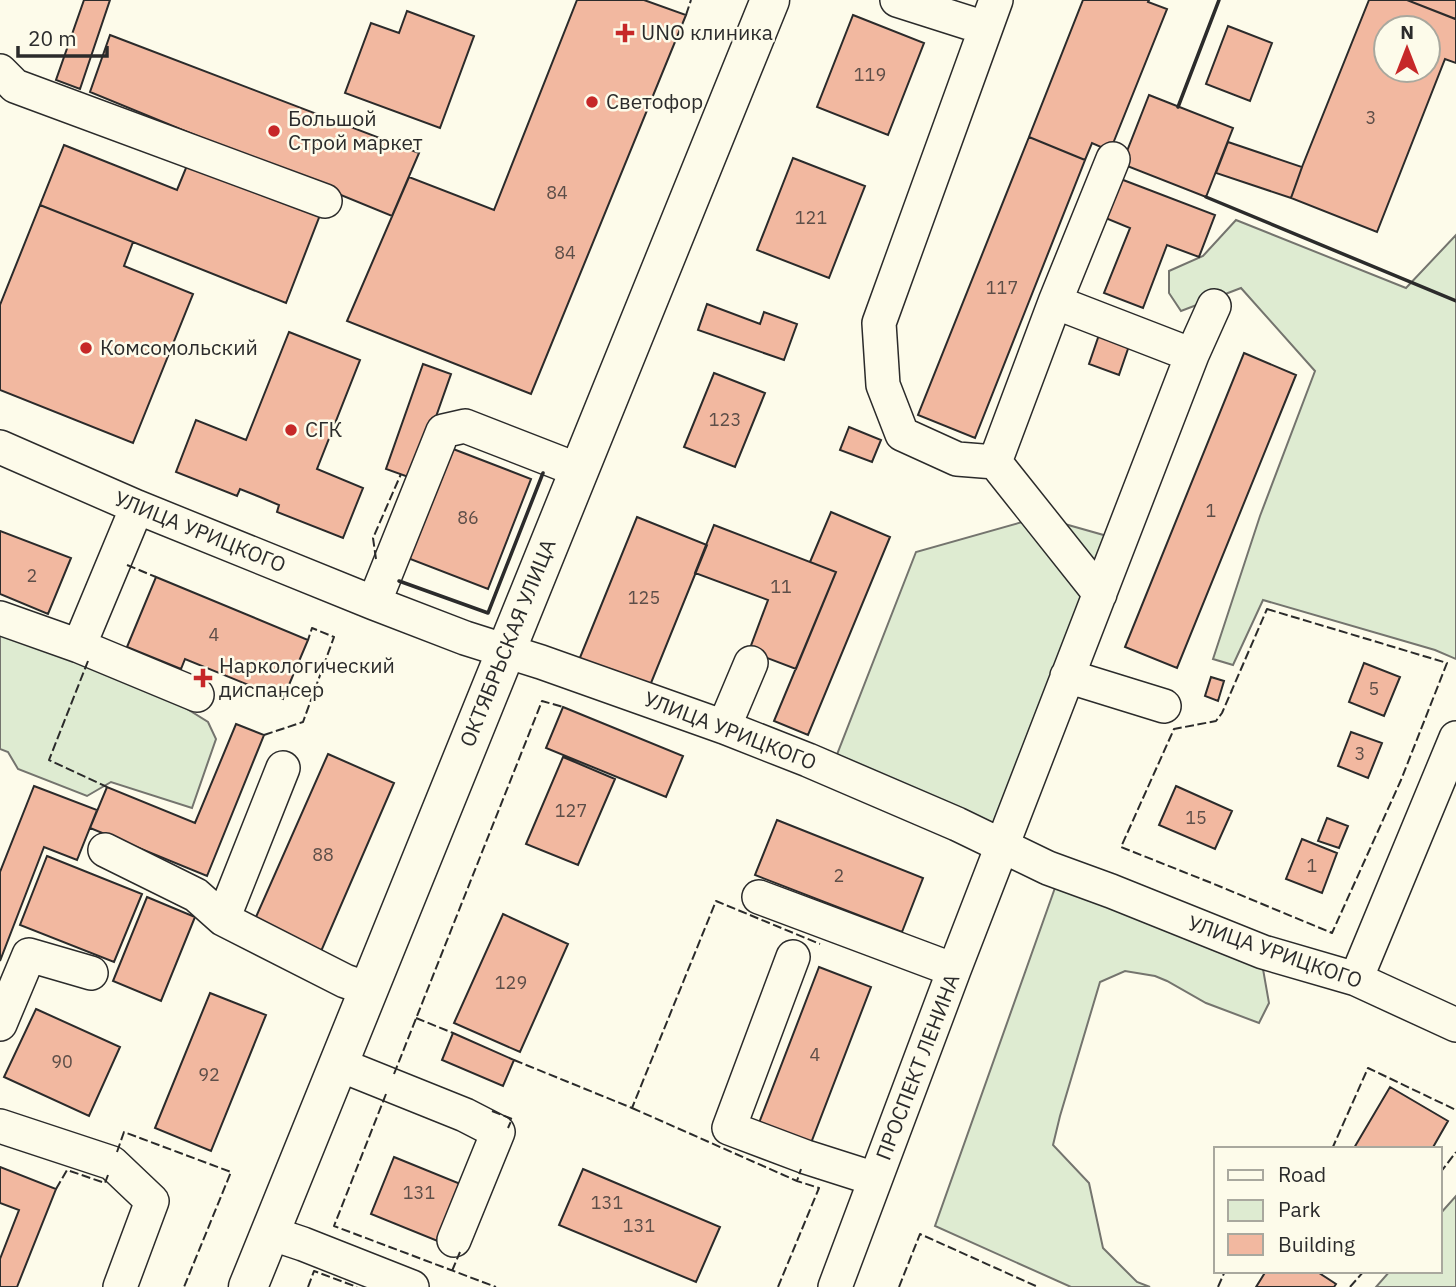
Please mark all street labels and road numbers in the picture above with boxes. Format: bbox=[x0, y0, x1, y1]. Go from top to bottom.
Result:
street label: УЛИЦА УРИЦКОГО bbox=[110, 484, 290, 578]
street label: ОКТЯБРЬСКАЯ УЛИЦА bbox=[453, 535, 562, 751]
street label: УЛИЦА УРИЦКОГО bbox=[640, 684, 821, 776]
street label: УЛИЦА УРИЦКОГО bbox=[1184, 908, 1366, 994]
street label: ПРОСПЕКТ ЛЕНИНА bbox=[869, 969, 966, 1164]

